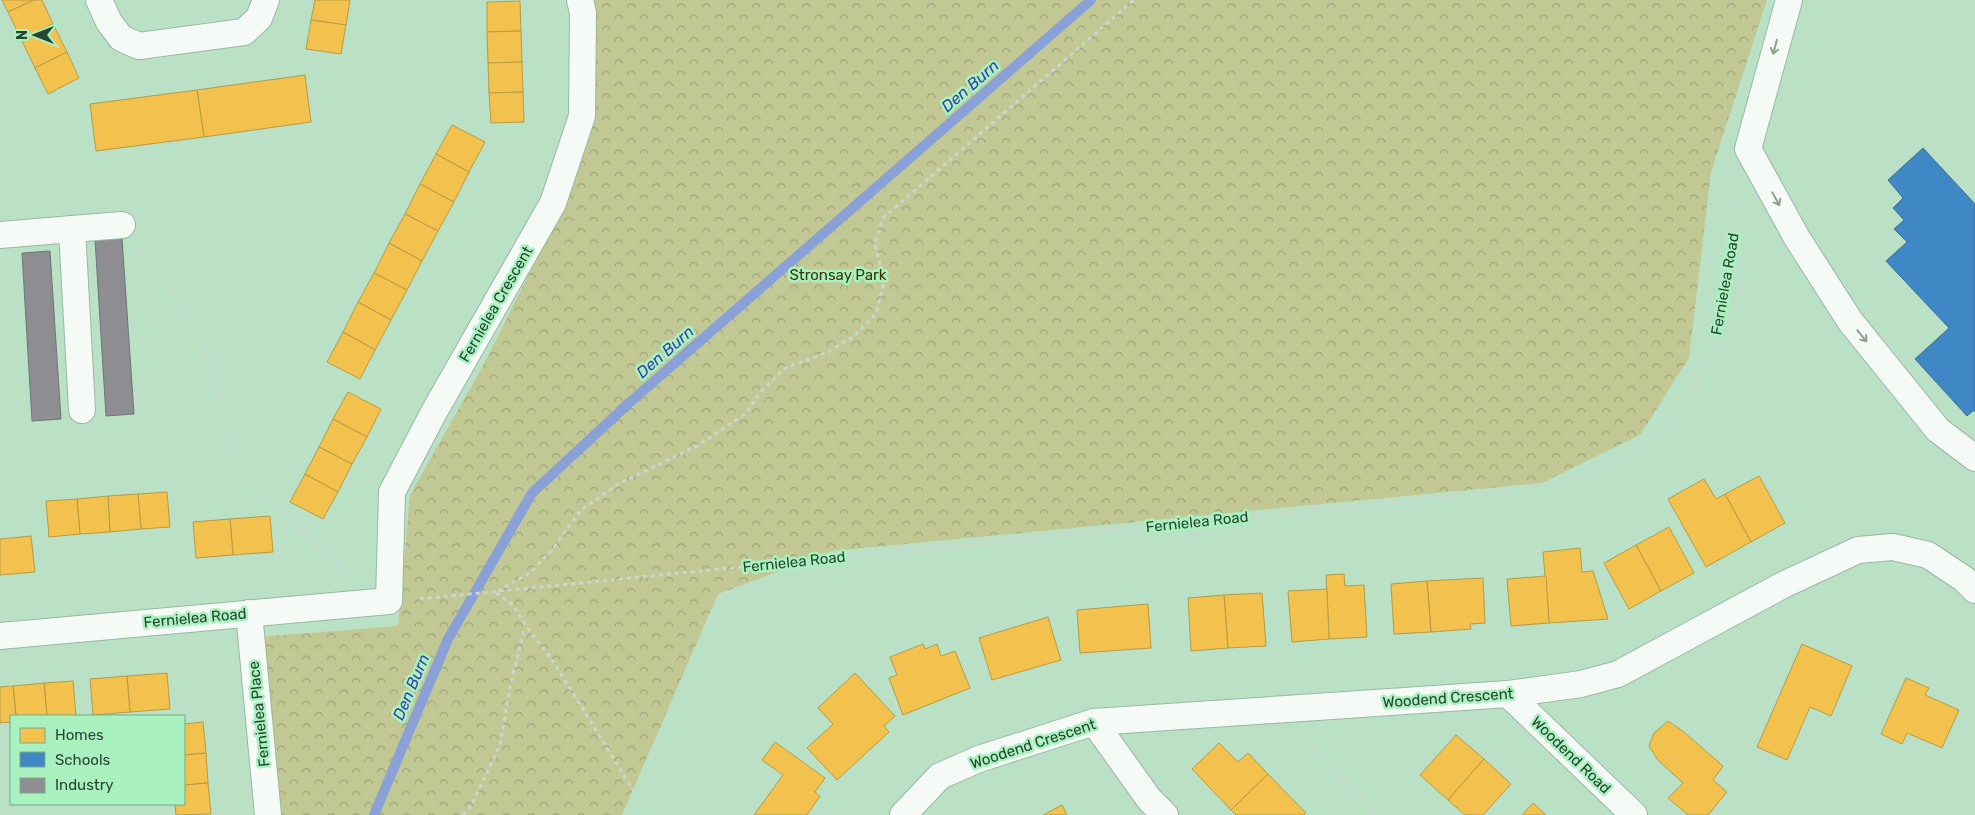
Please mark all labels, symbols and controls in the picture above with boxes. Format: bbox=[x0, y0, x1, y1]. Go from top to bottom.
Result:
north arrow bbox=[10, 10, 60, 60]
text: N bbox=[14, 30, 31, 40]
one-way arrow bbox=[1770, 38, 1779, 54]
water label: Den Burn bbox=[937, 56, 1003, 116]
one-way arrow bbox=[1771, 191, 1781, 205]
street label: Fernielea Road bbox=[1707, 232, 1743, 336]
street label: Fernielea Crescent bbox=[455, 243, 537, 365]
park label: Stronsay Park bbox=[790, 266, 887, 284]
water label: Den Burn bbox=[632, 322, 698, 382]
one-way arrow bbox=[1856, 329, 1867, 342]
street label: Fernielea Road bbox=[1145, 508, 1249, 536]
street label: Fernielea Road bbox=[742, 548, 846, 576]
street label: Fernielea Road bbox=[143, 605, 247, 631]
water label: Den Burn bbox=[389, 651, 433, 723]
street label: Fernielea Place bbox=[245, 660, 273, 768]
street label: Woodend Crescent bbox=[1382, 684, 1514, 712]
street label: Woodend Road bbox=[1528, 713, 1614, 797]
legend bbox=[10, 715, 185, 805]
street label: Woodend Crescent bbox=[968, 715, 1098, 773]
text: Homes bbox=[55, 726, 104, 744]
text: Schools bbox=[55, 751, 111, 769]
text: Industry bbox=[55, 776, 114, 794]

